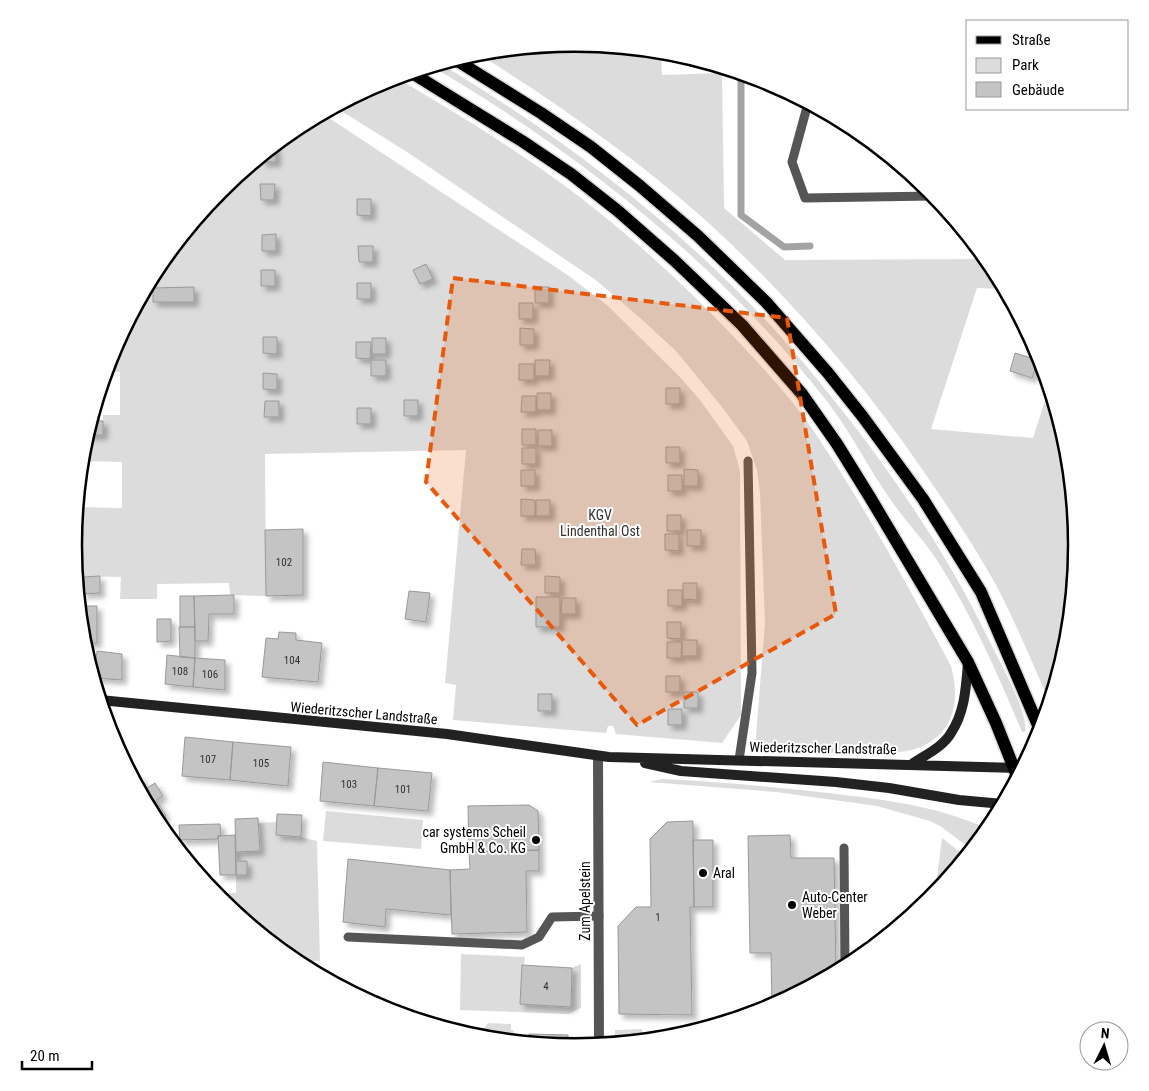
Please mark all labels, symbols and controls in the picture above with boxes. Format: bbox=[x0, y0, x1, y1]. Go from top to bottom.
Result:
legend bbox=[966, 20, 1129, 110]
text: Straße bbox=[1012, 31, 1051, 49]
text: Park bbox=[1012, 56, 1039, 74]
text: Gebäude bbox=[1012, 81, 1064, 99]
park label: KGV Lindenthal Ost bbox=[560, 507, 640, 539]
house number: 102 bbox=[276, 556, 292, 569]
house number: 104 bbox=[284, 654, 301, 667]
house number: 108 bbox=[172, 665, 188, 678]
house number: 106 bbox=[202, 668, 218, 681]
street label: Wiederitzscher Landstraße bbox=[290, 699, 439, 727]
street label: Wiederitzscher Landstraße bbox=[749, 739, 897, 757]
house number: 107 bbox=[200, 753, 216, 766]
house number: 105 bbox=[253, 757, 269, 770]
house number: 103 bbox=[341, 778, 357, 791]
house number: 101 bbox=[395, 783, 411, 796]
place label: car systems Scheil GmbH & Co. KG bbox=[422, 824, 526, 856]
marker: car systems Scheil GmbH & Co. KG bbox=[530, 834, 542, 846]
street label: Zum Apelstein bbox=[577, 861, 593, 941]
place label: Aral bbox=[713, 865, 735, 881]
marker: Aral bbox=[697, 867, 709, 879]
place label: Auto-Center Weber bbox=[802, 889, 868, 921]
marker: Auto-Center Weber bbox=[786, 899, 798, 911]
house number: 1 bbox=[655, 911, 661, 924]
house number: 4 bbox=[543, 980, 549, 993]
north arrow bbox=[1079, 1021, 1129, 1071]
text: N bbox=[1100, 1025, 1110, 1041]
scale bar bbox=[22, 1038, 92, 1070]
text: 20 m bbox=[30, 1047, 60, 1065]

